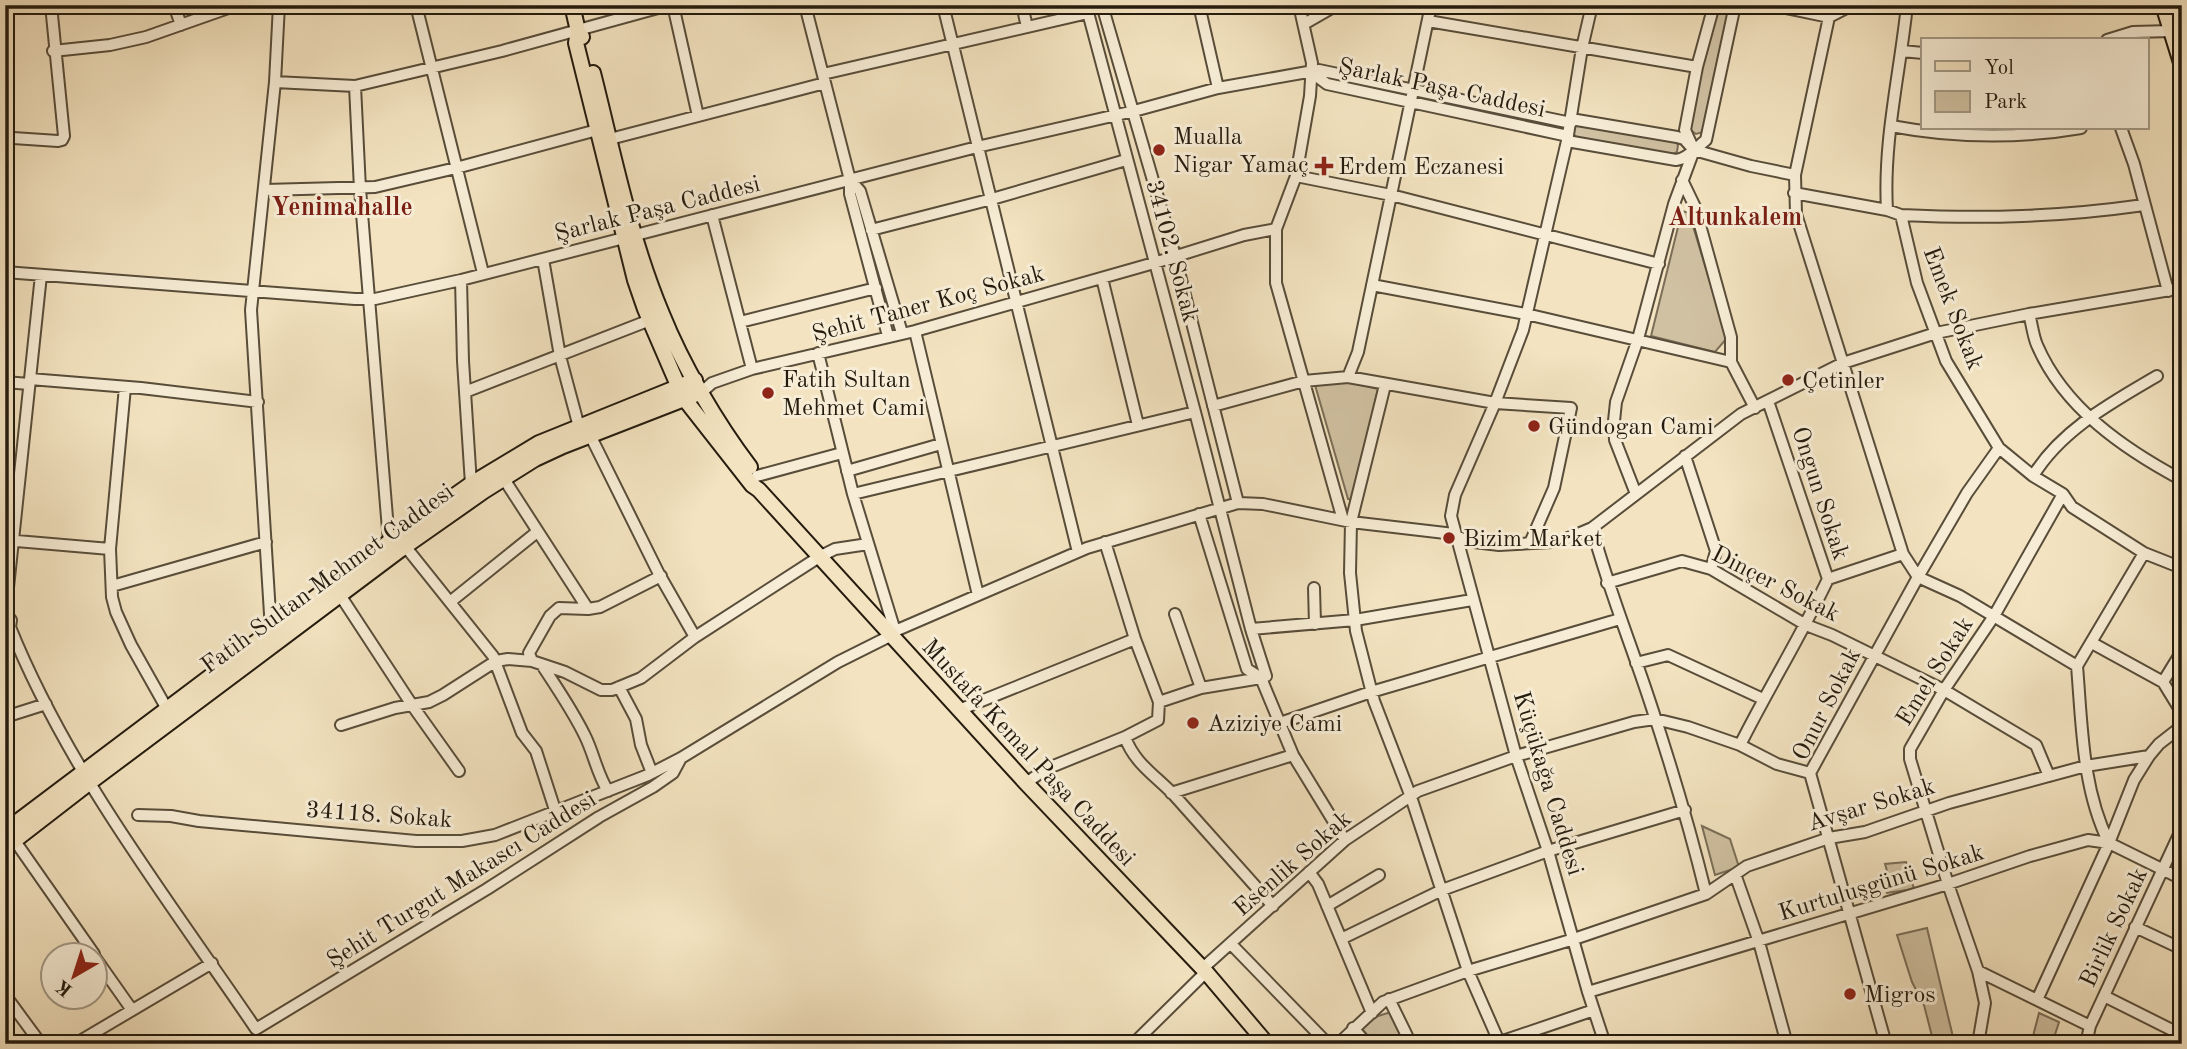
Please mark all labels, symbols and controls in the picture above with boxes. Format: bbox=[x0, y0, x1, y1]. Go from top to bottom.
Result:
legend bbox=[1921, 38, 2148, 130]
street label: Şarlak Paşa Caddesi bbox=[1336, 55, 1547, 123]
text: Yol bbox=[1984, 58, 2014, 79]
text: Park bbox=[1984, 92, 2027, 113]
place label: Mualla Nigar Yamaç bbox=[1173, 126, 1309, 178]
marker: Mualla Nigar Yamaç bbox=[1151, 142, 1167, 158]
place label: Erdem Eczanesi bbox=[1338, 156, 1504, 180]
marker: Erdem Eczanesi bbox=[1316, 158, 1332, 174]
street label: Şarlak Paşa Caddesi bbox=[552, 173, 763, 247]
street label: 34102. Sokak bbox=[1141, 178, 1202, 325]
district label: Yenimahalle bbox=[271, 195, 413, 221]
district label: Altunkalem bbox=[1668, 205, 1802, 231]
street label: Emek Sokak bbox=[1918, 244, 1987, 373]
street label: Şehit Taner Koç Sokak bbox=[810, 262, 1047, 348]
place label: Fatih Sultan Mehmet Cami bbox=[782, 369, 925, 421]
place label: Çetinler bbox=[1802, 370, 1884, 394]
marker: Çetinler bbox=[1780, 372, 1796, 388]
marker: Fatih Sultan Mehmet Cami bbox=[760, 385, 776, 401]
place label: Gündogan Cami bbox=[1548, 416, 1713, 440]
marker: Gündogan Cami bbox=[1526, 418, 1542, 434]
street label: Ongun Sokak bbox=[1786, 424, 1852, 563]
street label: Fatih Sultan Mehmet Caddesi bbox=[197, 480, 459, 679]
place label: Bizim Market bbox=[1463, 528, 1603, 552]
marker: Bizim Market bbox=[1441, 530, 1457, 546]
street label: Dinçer Sokak bbox=[1707, 542, 1843, 627]
street label: Emel Sokak bbox=[1893, 613, 1979, 731]
street label: Mustafa Kemal Paşa Caddesi bbox=[916, 635, 1139, 871]
street label: Onur Sokak bbox=[1789, 645, 1866, 765]
street label: Küçükağa Caddesi bbox=[1508, 689, 1586, 878]
place label: Aziziye Cami bbox=[1207, 713, 1342, 737]
marker: Aziziye Cami bbox=[1185, 715, 1201, 731]
street label: Avşar Sokak bbox=[1805, 775, 1938, 837]
street label: Şehit Turgut Makascı Caddesi bbox=[323, 788, 601, 974]
street label: 34118. Sokak bbox=[305, 799, 453, 833]
street label: Esenlik Sokak bbox=[1230, 807, 1357, 922]
street label: Kurtuluşgünü Sokak bbox=[1776, 841, 1987, 927]
street label: Birlik Sokak bbox=[2077, 864, 2153, 991]
north arrow bbox=[38, 940, 108, 1010]
text: K bbox=[53, 975, 77, 999]
place label: Migros bbox=[1864, 984, 1936, 1008]
marker: Migros bbox=[1842, 986, 1858, 1002]

